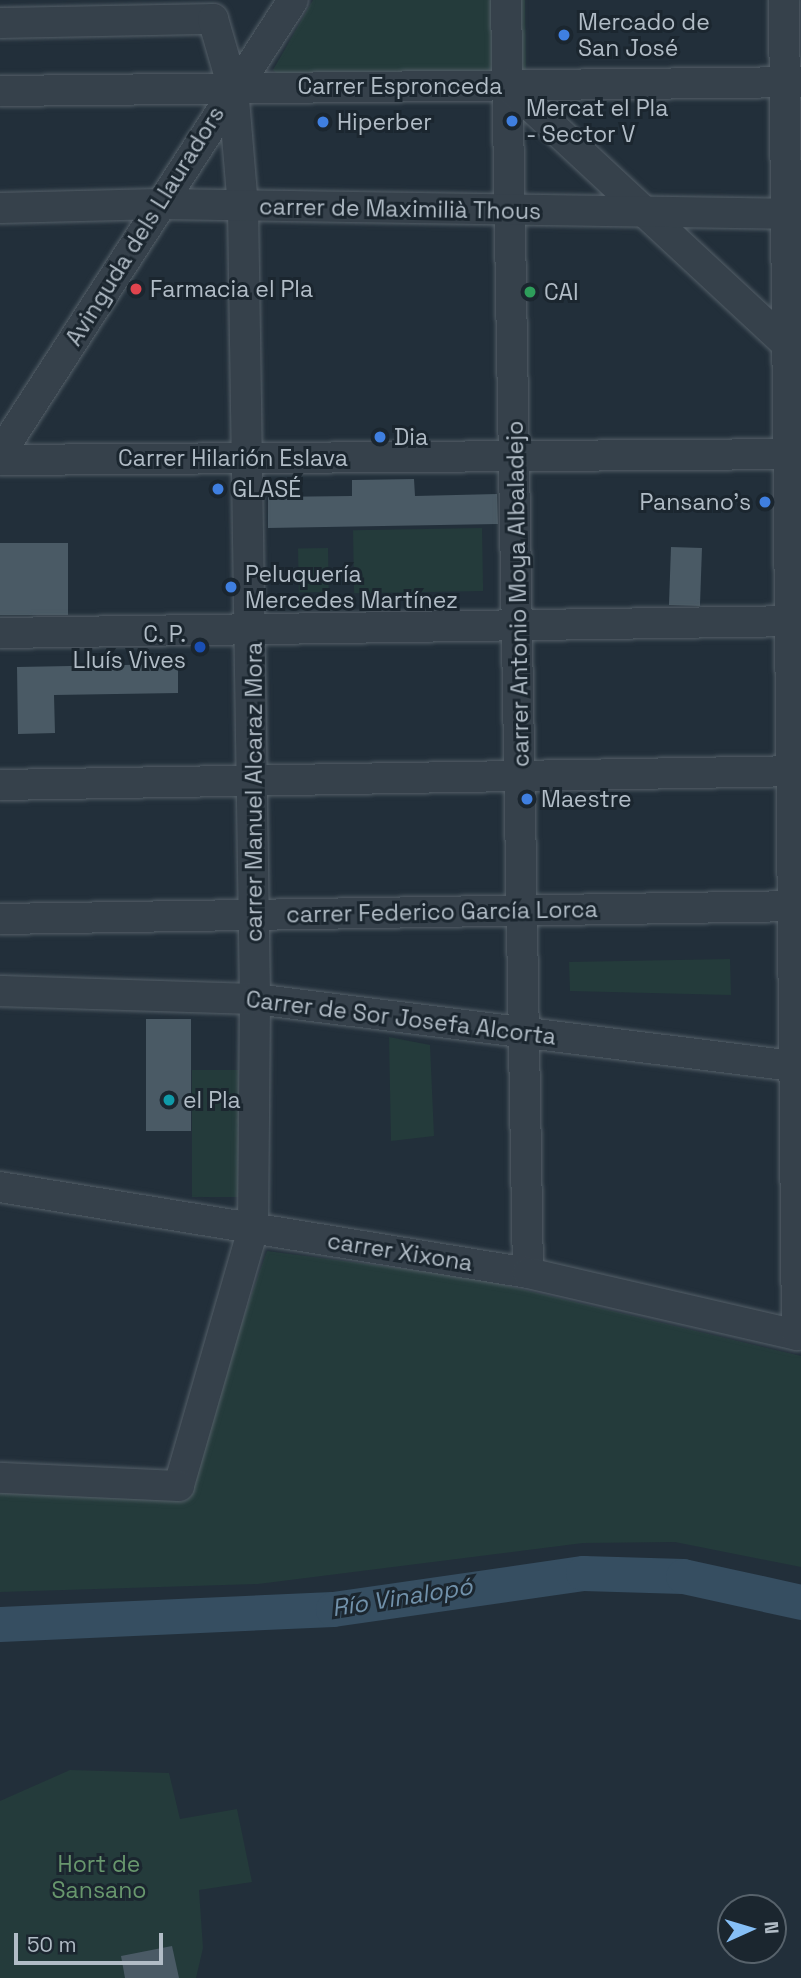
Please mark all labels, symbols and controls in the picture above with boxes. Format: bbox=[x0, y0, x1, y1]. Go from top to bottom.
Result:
place label: Mercado de San José bbox=[578, 8, 710, 62]
marker: Mercado de San José bbox=[556, 27, 572, 43]
street label: Carrer Espronceda bbox=[298, 72, 502, 100]
place label: Mercat el Pla - Sector V bbox=[526, 94, 668, 148]
street label: Avinguda dels Llauradors bbox=[60, 101, 230, 351]
place label: Hiperber bbox=[337, 108, 432, 136]
marker: Mercat el Pla - Sector V bbox=[504, 113, 520, 129]
marker: Hiperber bbox=[315, 114, 331, 130]
street label: carrer de Maximilià Thous bbox=[258, 193, 542, 225]
place label: Farmacia el Pla bbox=[150, 275, 313, 303]
place label: CAI bbox=[544, 278, 579, 306]
marker: Farmacia el Pla bbox=[128, 281, 144, 297]
marker: CAI bbox=[522, 284, 538, 300]
street label: carrer Antonio Moya Albaladejo bbox=[501, 420, 535, 768]
place label: Dia bbox=[394, 423, 428, 451]
marker: Dia bbox=[372, 429, 388, 445]
street label: Carrer Hilarión Eslava bbox=[118, 444, 348, 472]
place label: GLASÉ bbox=[232, 475, 301, 503]
marker: GLASÉ bbox=[210, 481, 226, 497]
place label: Pansano's bbox=[639, 488, 751, 516]
marker: Pansano's bbox=[757, 494, 773, 510]
place label: Peluquería Mercedes Martínez bbox=[245, 560, 458, 614]
marker: Peluquería Mercedes Martínez bbox=[223, 579, 239, 595]
place label: C. P. Lluís Vives bbox=[73, 620, 186, 674]
marker: C. P. Lluís Vives bbox=[192, 639, 208, 655]
street label: carrer Manuel Alcaraz Mora bbox=[240, 642, 268, 942]
place label: Maestre bbox=[541, 785, 632, 813]
marker: Maestre bbox=[519, 791, 535, 807]
street label: carrer Federico García Lorca bbox=[286, 895, 598, 929]
street label: Carrer de Sor Josefa Alcorta bbox=[244, 985, 558, 1051]
place label: el Pla bbox=[183, 1086, 241, 1114]
marker: el Pla bbox=[161, 1092, 177, 1108]
street label: carrer Xixona bbox=[325, 1227, 475, 1277]
water label: Río Vinalopó bbox=[329, 1572, 475, 1622]
park label: Hort de Sansano bbox=[52, 1850, 146, 1904]
north arrow bbox=[717, 1894, 787, 1964]
scale bar bbox=[18, 1918, 166, 1962]
text: N bbox=[759, 1920, 784, 1935]
text: 50 m bbox=[27, 1931, 77, 1958]

